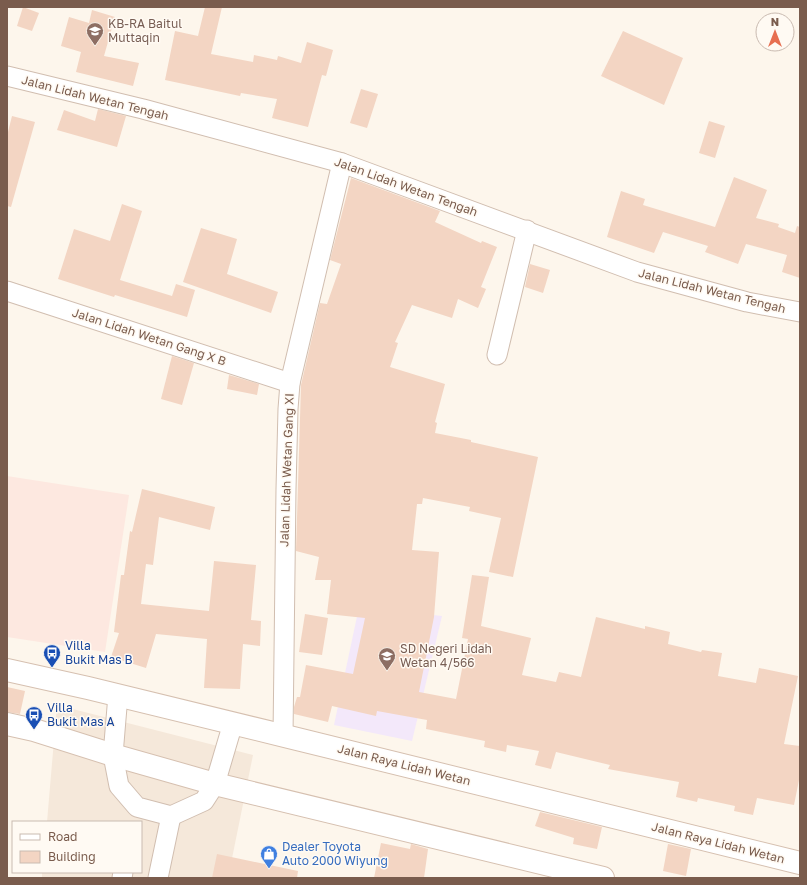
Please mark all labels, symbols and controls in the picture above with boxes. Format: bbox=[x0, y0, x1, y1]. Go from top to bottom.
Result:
north arrow bbox=[755, 12, 795, 52]
text: N bbox=[771, 15, 779, 28]
place label: KB-RA Baitul Muttaqin bbox=[108, 16, 182, 45]
school or university icon: KB-RA Baitul Muttaqin bbox=[85, 21, 105, 46]
street label: Jalan Lidah Wetan Tengah bbox=[20, 72, 170, 123]
street label: Jalan Lidah Wetan Tengah bbox=[333, 154, 480, 219]
street label: Jalan Lidah Wetan Tengah bbox=[637, 265, 787, 316]
street label: Jalan Lidah Wetan Gang X B bbox=[70, 305, 228, 369]
street label: Jalan Lidah Wetan Gang XI bbox=[276, 393, 297, 547]
place label: Villa Bukit Mas B bbox=[65, 638, 133, 667]
place label: SD Negeri Lidah Wetan 4/566 bbox=[400, 641, 492, 670]
bus stop icon: Villa Bukit Mas B bbox=[42, 643, 62, 668]
school or university icon: SD Negeri Lidah Wetan 4/566 bbox=[377, 646, 397, 671]
place label: Villa Bukit Mas A bbox=[47, 700, 115, 729]
bus stop icon: Villa Bukit Mas A bbox=[24, 705, 44, 730]
street label: Jalan Raya Lidah Wetan bbox=[336, 741, 472, 788]
street label: Jalan Raya Lidah Wetan bbox=[650, 819, 786, 866]
legend bbox=[12, 821, 142, 873]
text: Road bbox=[48, 829, 77, 844]
place label: Dealer Toyota Auto 2000 Wiyung bbox=[282, 839, 388, 868]
shop icon: Dealer Toyota Auto 2000 Wiyung bbox=[259, 844, 279, 869]
text: Building bbox=[48, 849, 96, 864]

